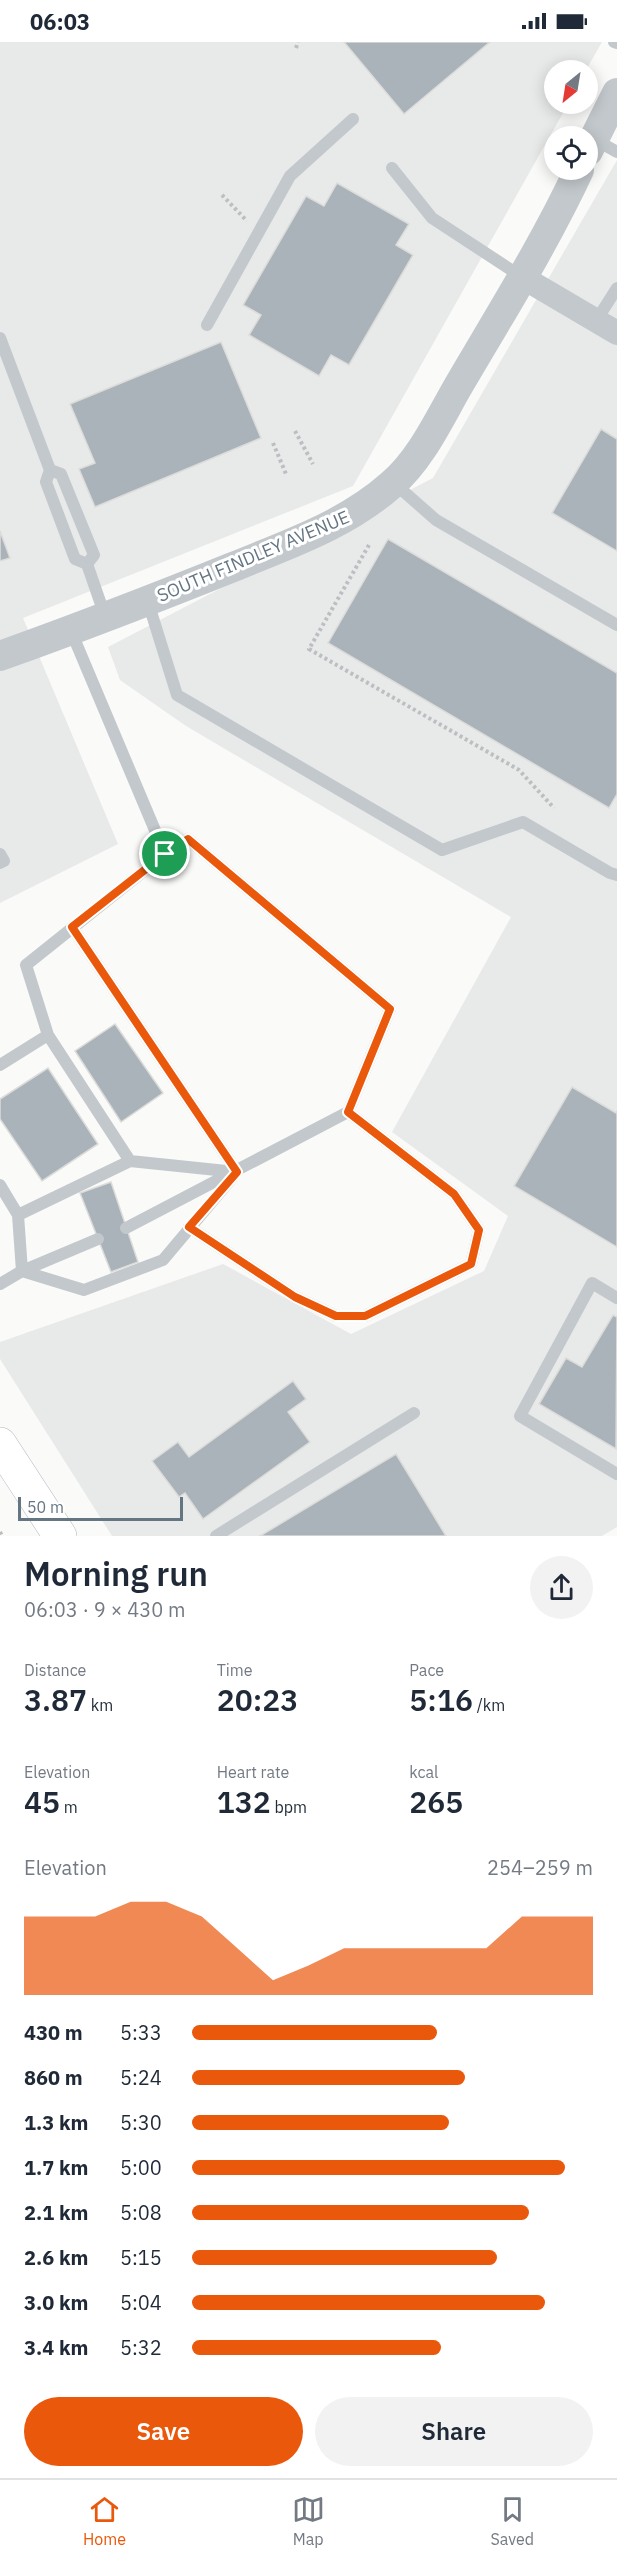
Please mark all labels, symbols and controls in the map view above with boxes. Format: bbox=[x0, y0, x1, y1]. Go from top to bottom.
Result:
text: 06:03 bbox=[30, 7, 90, 36]
north arrow bbox=[544, 60, 598, 114]
map controls bbox=[544, 60, 598, 180]
button: locate bbox=[544, 126, 598, 180]
street label: SOUTH FINDLEY AVENUE bbox=[153, 505, 353, 607]
pin bbox=[139, 828, 190, 879]
icon: arrive bbox=[148, 837, 181, 870]
scale bar bbox=[18, 1494, 183, 1522]
text: 50 m bbox=[27, 1497, 64, 1517]
text: Morning run bbox=[24, 1552, 208, 1595]
button: share bbox=[530, 1556, 593, 1619]
text: 06:03 · 9 × 430 m bbox=[24, 1596, 185, 1623]
text: Distance bbox=[24, 1660, 86, 1680]
text: Time bbox=[217, 1660, 253, 1680]
text: Pace bbox=[409, 1660, 444, 1680]
text: 3.87 bbox=[24, 1680, 87, 1719]
text: 20:23 bbox=[217, 1680, 298, 1719]
text: 5:16 bbox=[409, 1680, 473, 1719]
text: km bbox=[87, 1695, 113, 1715]
text: /km bbox=[473, 1695, 505, 1715]
text: Elevation bbox=[24, 1762, 90, 1782]
text: Heart rate bbox=[217, 1762, 289, 1782]
text: kcal bbox=[409, 1762, 438, 1782]
text: 45 bbox=[24, 1782, 60, 1821]
text: 132 bbox=[217, 1782, 271, 1821]
text: 265 bbox=[409, 1782, 463, 1821]
text: m bbox=[60, 1797, 78, 1817]
text: bpm bbox=[271, 1797, 307, 1817]
text: Elevation bbox=[24, 1854, 107, 1881]
text: 254–259 m bbox=[487, 1854, 593, 1881]
text: 430 m bbox=[24, 2019, 83, 2046]
text: 5:33 bbox=[120, 2019, 162, 2046]
text: 860 m bbox=[24, 2064, 83, 2091]
text: 5:24 bbox=[120, 2064, 162, 2091]
text: 1.3 km bbox=[24, 2109, 88, 2136]
text: 5:30 bbox=[120, 2109, 162, 2136]
text: 1.7 km bbox=[24, 2154, 88, 2181]
text: 5:00 bbox=[120, 2154, 162, 2181]
text: 2.1 km bbox=[24, 2199, 88, 2226]
text: 5:08 bbox=[120, 2199, 162, 2226]
text: 2.6 km bbox=[24, 2244, 88, 2271]
text: 5:15 bbox=[120, 2244, 162, 2271]
text: 3.0 km bbox=[24, 2289, 88, 2316]
text: 5:04 bbox=[120, 2289, 162, 2316]
text: 3.4 km bbox=[24, 2334, 88, 2361]
text: 5:32 bbox=[120, 2334, 162, 2361]
button: Save bbox=[24, 2397, 303, 2466]
button: Share bbox=[315, 2397, 593, 2466]
tab: Home bbox=[83, 2493, 126, 2549]
tab: Map bbox=[292, 2493, 325, 2549]
tab: Saved bbox=[491, 2493, 534, 2549]

